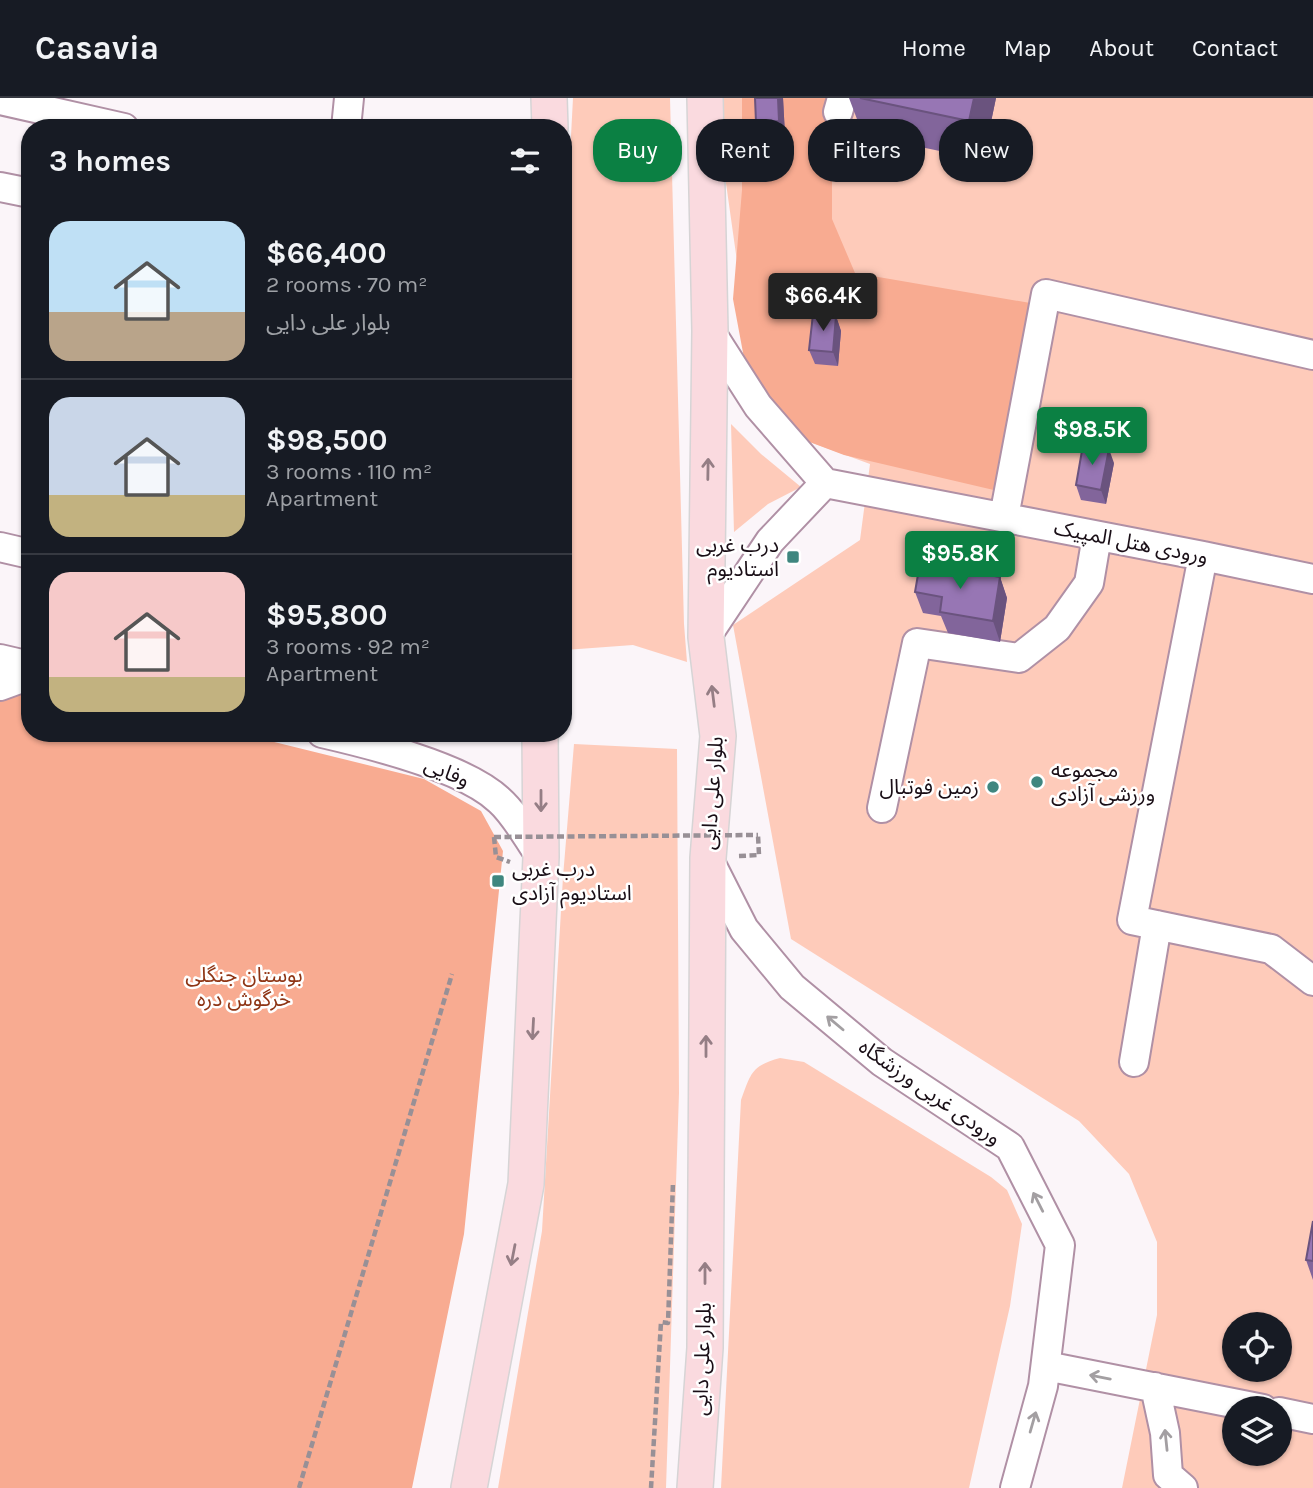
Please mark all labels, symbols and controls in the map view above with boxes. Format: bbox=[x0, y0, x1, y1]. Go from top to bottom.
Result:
text: Casavia bbox=[35, 29, 159, 67]
text: Home bbox=[902, 34, 966, 62]
text: Map bbox=[1004, 34, 1051, 62]
text: About bbox=[1089, 34, 1154, 62]
text: Contact bbox=[1192, 34, 1278, 62]
chip: Buy bbox=[593, 119, 682, 182]
chip: Rent bbox=[696, 119, 794, 182]
chip: Filters bbox=[808, 119, 925, 182]
chip: New bbox=[939, 119, 1033, 182]
icon: filters bbox=[506, 142, 544, 180]
text: 3 homes bbox=[49, 143, 171, 179]
text: $66,400 bbox=[266, 235, 386, 271]
icon: home bbox=[105, 249, 189, 333]
text: 2 rooms · 70 m² bbox=[266, 271, 428, 298]
pin: $66.4K bbox=[766, 274, 880, 333]
text: $66.4K bbox=[784, 282, 862, 309]
text: بلوار علی دایی bbox=[266, 309, 390, 336]
pin: $98.5K bbox=[1035, 408, 1149, 467]
text: $98.5K bbox=[1053, 416, 1131, 443]
text: $98,500 bbox=[266, 422, 387, 458]
icon: home bbox=[105, 425, 189, 509]
text: 3 rooms · 110 m² bbox=[266, 458, 432, 485]
one-way arrow bbox=[701, 458, 714, 481]
text: Apartment bbox=[266, 485, 378, 512]
street label: ورودی هتل المپیک bbox=[1052, 515, 1210, 570]
pin: $95.8K bbox=[903, 532, 1017, 591]
place label: درب غربی استادیوم bbox=[696, 533, 779, 585]
text: $95.8K bbox=[921, 540, 999, 567]
marker: درب غربی استادیوم bbox=[785, 549, 801, 565]
text: $95,800 bbox=[266, 597, 387, 633]
icon: home bbox=[105, 600, 189, 684]
text: 3 rooms · 92 m² bbox=[266, 633, 430, 660]
text: Apartment bbox=[266, 660, 378, 687]
one-way arrow bbox=[707, 685, 720, 708]
street label: بلوار علی دایی bbox=[696, 735, 728, 851]
street label: وفایی bbox=[421, 752, 473, 792]
place label: مجموعه ورزشی آزادی bbox=[1051, 758, 1155, 806]
marker: مجموعه ورزشی آزادی bbox=[1029, 774, 1045, 790]
place label: زمین فوتبال bbox=[879, 775, 979, 799]
marker: زمین فوتبال bbox=[985, 779, 1001, 795]
one-way arrow bbox=[534, 790, 548, 813]
place label: درب غربی استادیوم آزادی bbox=[512, 857, 632, 909]
marker: درب غربی استادیوم آزادی bbox=[490, 873, 506, 889]
park label: بوستان جنگلی خرگوش دره bbox=[185, 963, 303, 1011]
one-way arrow bbox=[827, 1015, 845, 1031]
one-way arrow bbox=[527, 1017, 540, 1040]
one-way arrow bbox=[700, 1034, 713, 1057]
street label: ورودی غربی ورزشگاه bbox=[854, 1034, 1006, 1150]
one-way arrow bbox=[1031, 1192, 1045, 1213]
one-way arrow bbox=[506, 1243, 519, 1266]
one-way arrow bbox=[698, 1262, 712, 1285]
street label: بلوار علی دایی bbox=[688, 1302, 716, 1416]
map controls bbox=[1222, 1312, 1292, 1466]
button: locate bbox=[1222, 1312, 1292, 1382]
one-way arrow bbox=[1089, 1369, 1112, 1383]
button: layers bbox=[1222, 1396, 1292, 1466]
one-way arrow bbox=[1027, 1411, 1040, 1434]
one-way arrow bbox=[1159, 1430, 1172, 1452]

